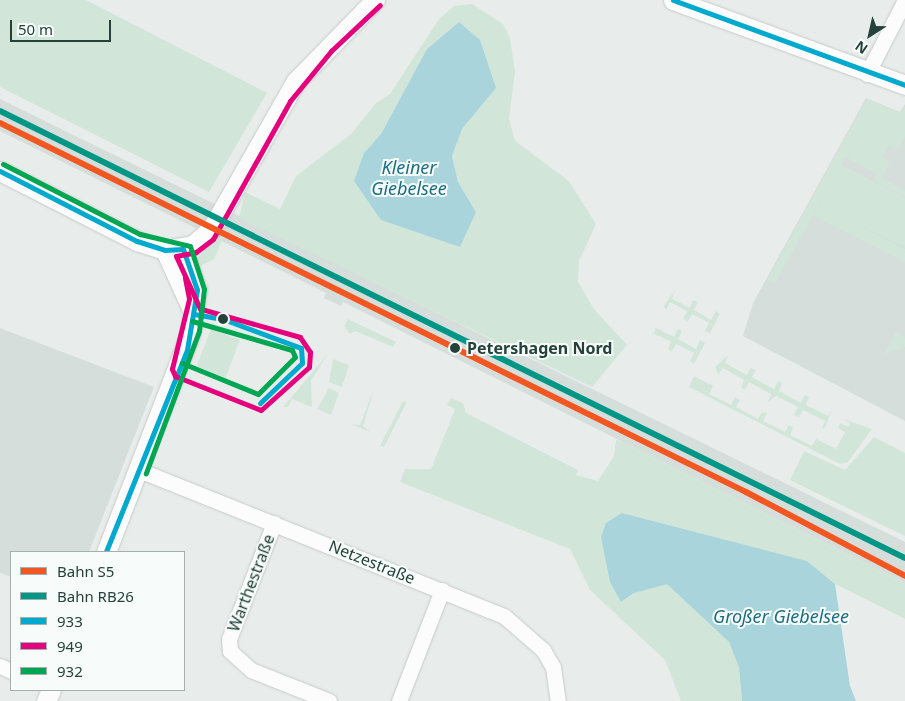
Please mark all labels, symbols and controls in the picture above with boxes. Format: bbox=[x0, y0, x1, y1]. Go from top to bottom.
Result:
scale bar bbox=[12, 10, 114, 42]
north arrow bbox=[845, 10, 895, 60]
text: 50 m bbox=[18, 19, 53, 39]
text: N bbox=[851, 37, 871, 59]
water label: Kleiner Giebelsee bbox=[371, 157, 447, 200]
unlabelled marker bbox=[218, 314, 228, 324]
place label: Petershagen Nord bbox=[467, 338, 612, 358]
marker: Petershagen Nord bbox=[447, 340, 463, 356]
street label: Warthestraße bbox=[224, 532, 278, 634]
street label: Netzestraße bbox=[326, 536, 418, 588]
legend bbox=[10, 551, 185, 691]
text: Bahn S5 bbox=[57, 561, 114, 581]
text: Bahn RB26 bbox=[57, 586, 134, 606]
water label: Großer Giebelsee bbox=[713, 605, 849, 627]
text: 933 bbox=[57, 611, 83, 631]
text: 949 bbox=[57, 636, 83, 656]
text: 932 bbox=[57, 661, 83, 681]

